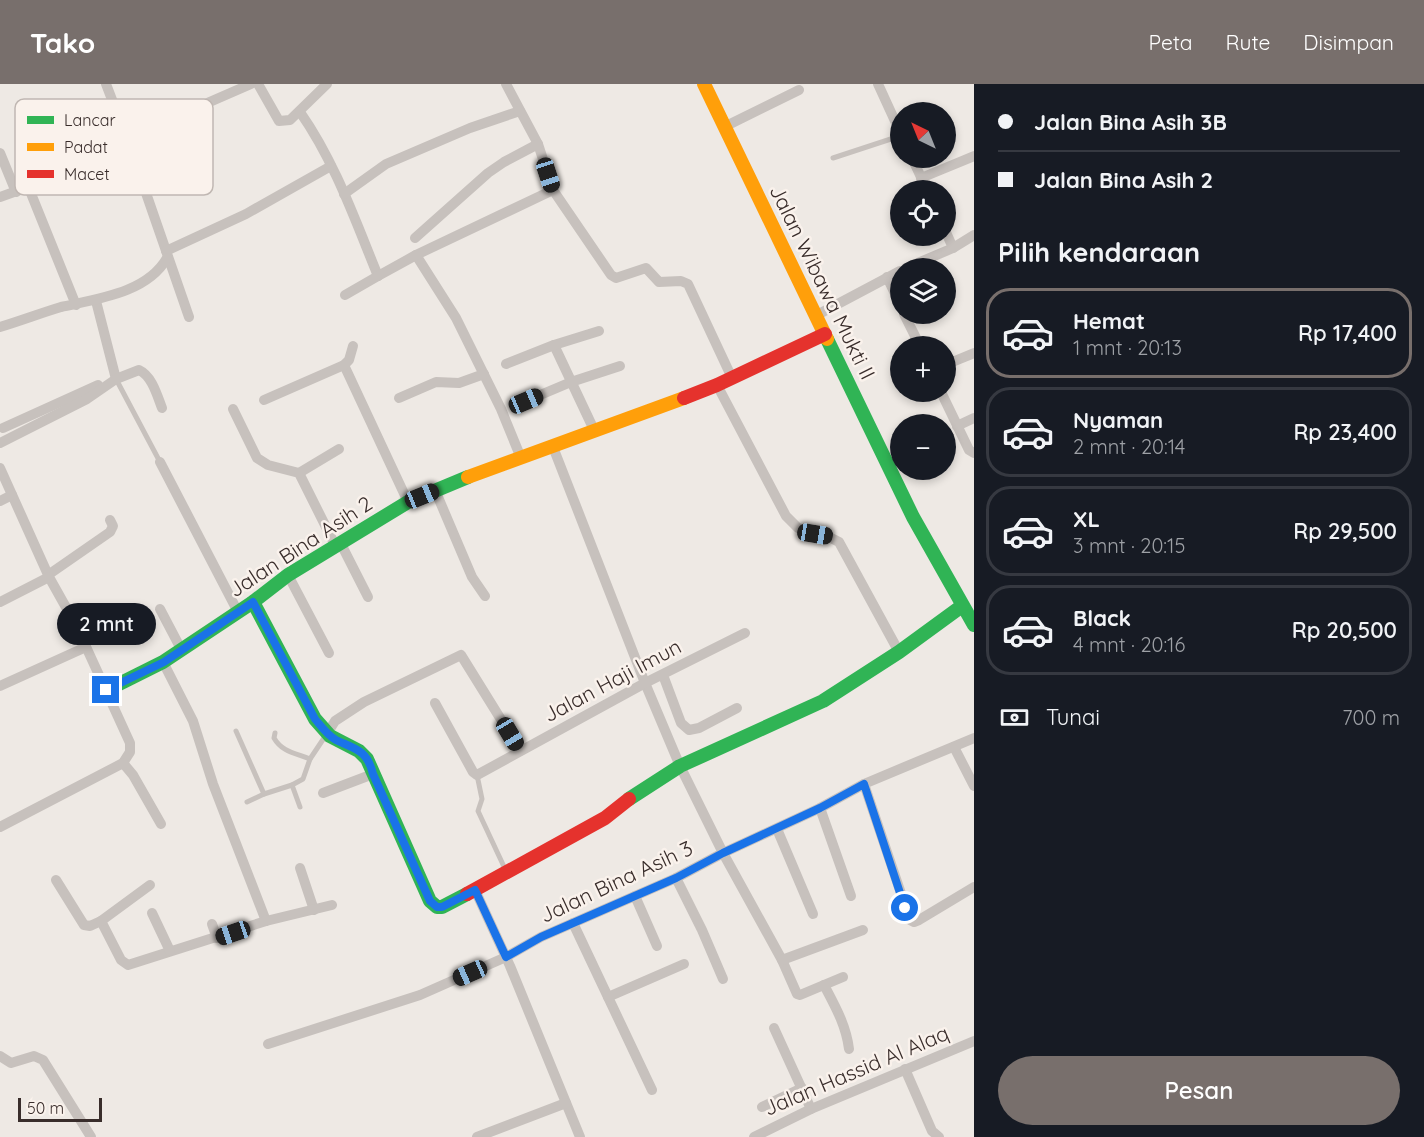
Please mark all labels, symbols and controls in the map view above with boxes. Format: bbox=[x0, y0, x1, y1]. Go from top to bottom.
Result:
text: Tako bbox=[30, 25, 95, 60]
text: Peta bbox=[1149, 29, 1193, 55]
text: Rute bbox=[1226, 29, 1270, 55]
text: Disimpan bbox=[1303, 29, 1394, 55]
legend bbox=[15, 99, 213, 195]
north arrow bbox=[890, 102, 956, 168]
map controls bbox=[890, 102, 956, 480]
text: Jalan Bina Asih 3B bbox=[1034, 108, 1227, 136]
text: Lancar bbox=[64, 110, 116, 130]
text: Padat bbox=[64, 137, 108, 157]
car bbox=[534, 155, 562, 195]
text: Macet bbox=[64, 164, 110, 184]
text: Jalan Bina Asih 2 bbox=[1034, 166, 1213, 194]
button: locate bbox=[890, 180, 956, 246]
street label: Jalan Wibawa Mukti II bbox=[765, 181, 881, 383]
text: Pilih kendaraan bbox=[998, 235, 1200, 269]
button: layers bbox=[890, 258, 956, 324]
icon: car bbox=[1001, 306, 1055, 360]
text: Hemat bbox=[1073, 307, 1145, 335]
text: Rp 17,400 bbox=[1298, 319, 1397, 347]
text: 1 mnt · 20:13 bbox=[1073, 335, 1182, 360]
button: + bbox=[890, 336, 956, 402]
car bbox=[506, 386, 546, 416]
icon: car bbox=[1001, 405, 1055, 459]
text: Nyaman bbox=[1073, 406, 1163, 434]
button: − bbox=[890, 414, 956, 480]
text: Rp 23,400 bbox=[1293, 418, 1397, 446]
text: 2 mnt · 20:14 bbox=[1073, 434, 1185, 459]
car bbox=[402, 481, 442, 511]
street label: Jalan Bina Asih 2 bbox=[223, 490, 377, 602]
icon: car bbox=[1001, 504, 1055, 558]
text: XL bbox=[1073, 505, 1100, 533]
text: Rp 29,500 bbox=[1293, 517, 1397, 545]
car bbox=[796, 522, 834, 546]
text: 3 mnt · 20:15 bbox=[1073, 533, 1185, 558]
callout: 2 mnt bbox=[57, 603, 156, 645]
icon: car bbox=[1001, 603, 1055, 657]
text: Black bbox=[1073, 604, 1131, 632]
text: 2 mnt bbox=[79, 611, 134, 636]
text: Rp 20,500 bbox=[1292, 616, 1397, 644]
text: 4 mnt · 20:16 bbox=[1073, 632, 1185, 657]
street label: Jalan Haji Imun bbox=[539, 633, 685, 727]
route end bbox=[92, 676, 119, 703]
icon: cash bbox=[998, 701, 1031, 734]
text: Tunai bbox=[1046, 703, 1100, 731]
text: 700 m bbox=[1342, 705, 1400, 730]
car bbox=[493, 714, 527, 754]
street label: Jalan Bina Asih 3 bbox=[535, 834, 697, 928]
route start bbox=[891, 894, 918, 921]
car bbox=[213, 919, 253, 947]
car bbox=[450, 957, 490, 989]
street label: Jalan Hassid Al Alaq bbox=[759, 1019, 953, 1121]
button: Pesan bbox=[998, 1056, 1400, 1125]
scale bar bbox=[18, 1095, 102, 1122]
text: 50 m bbox=[27, 1098, 64, 1118]

